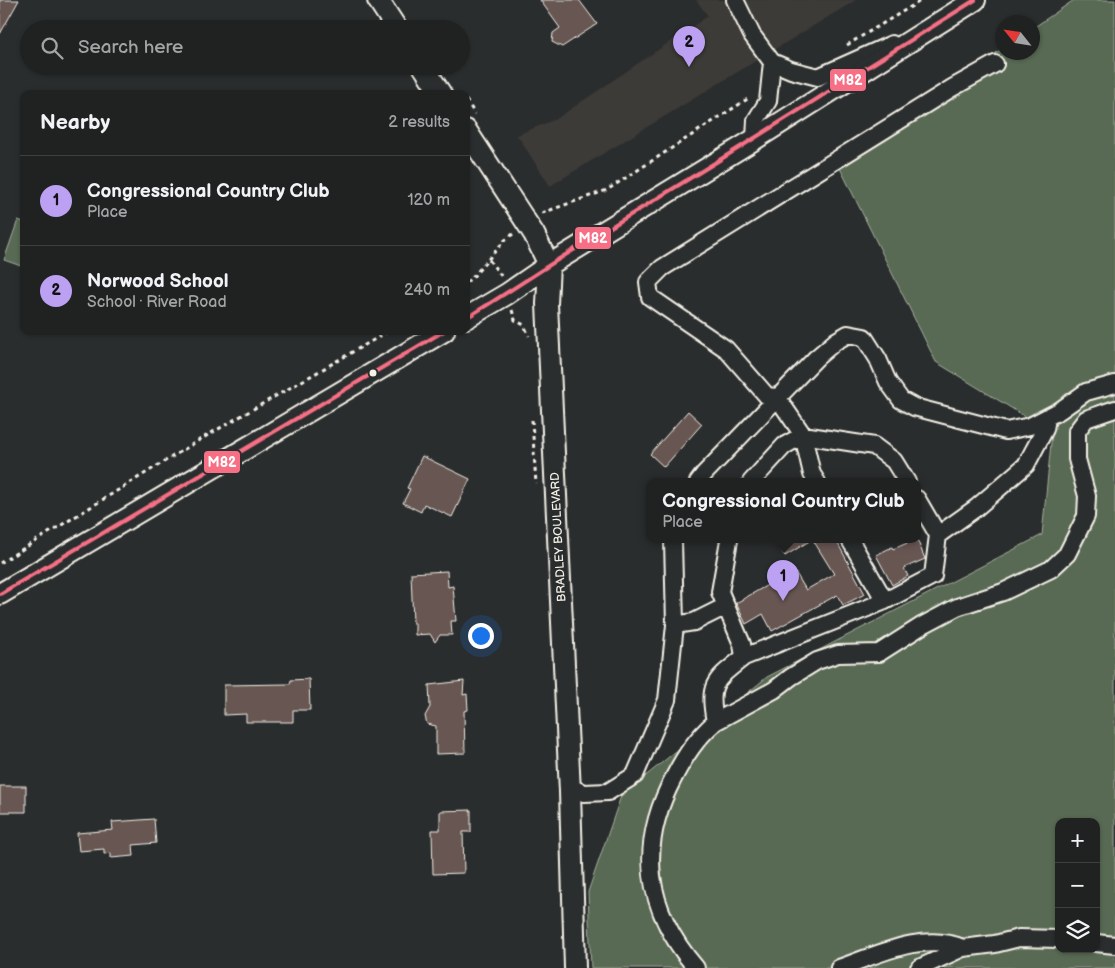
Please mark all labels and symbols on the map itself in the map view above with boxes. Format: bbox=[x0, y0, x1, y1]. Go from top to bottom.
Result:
north arrow bbox=[995, 15, 1040, 60]
pin: 2 bbox=[673, 26, 705, 67]
line badge: M82 bbox=[829, 68, 867, 92]
text: M82 bbox=[834, 72, 863, 89]
line badge: M82 bbox=[574, 226, 612, 250]
text: M82 bbox=[579, 230, 608, 247]
unlabelled marker bbox=[368, 368, 378, 378]
line badge: M82 bbox=[203, 450, 241, 474]
text: M82 bbox=[208, 454, 237, 471]
street label: BRADLEY BOULEVARD bbox=[548, 471, 569, 602]
pin: 1 bbox=[767, 560, 799, 601]
your location bbox=[468, 623, 494, 649]

